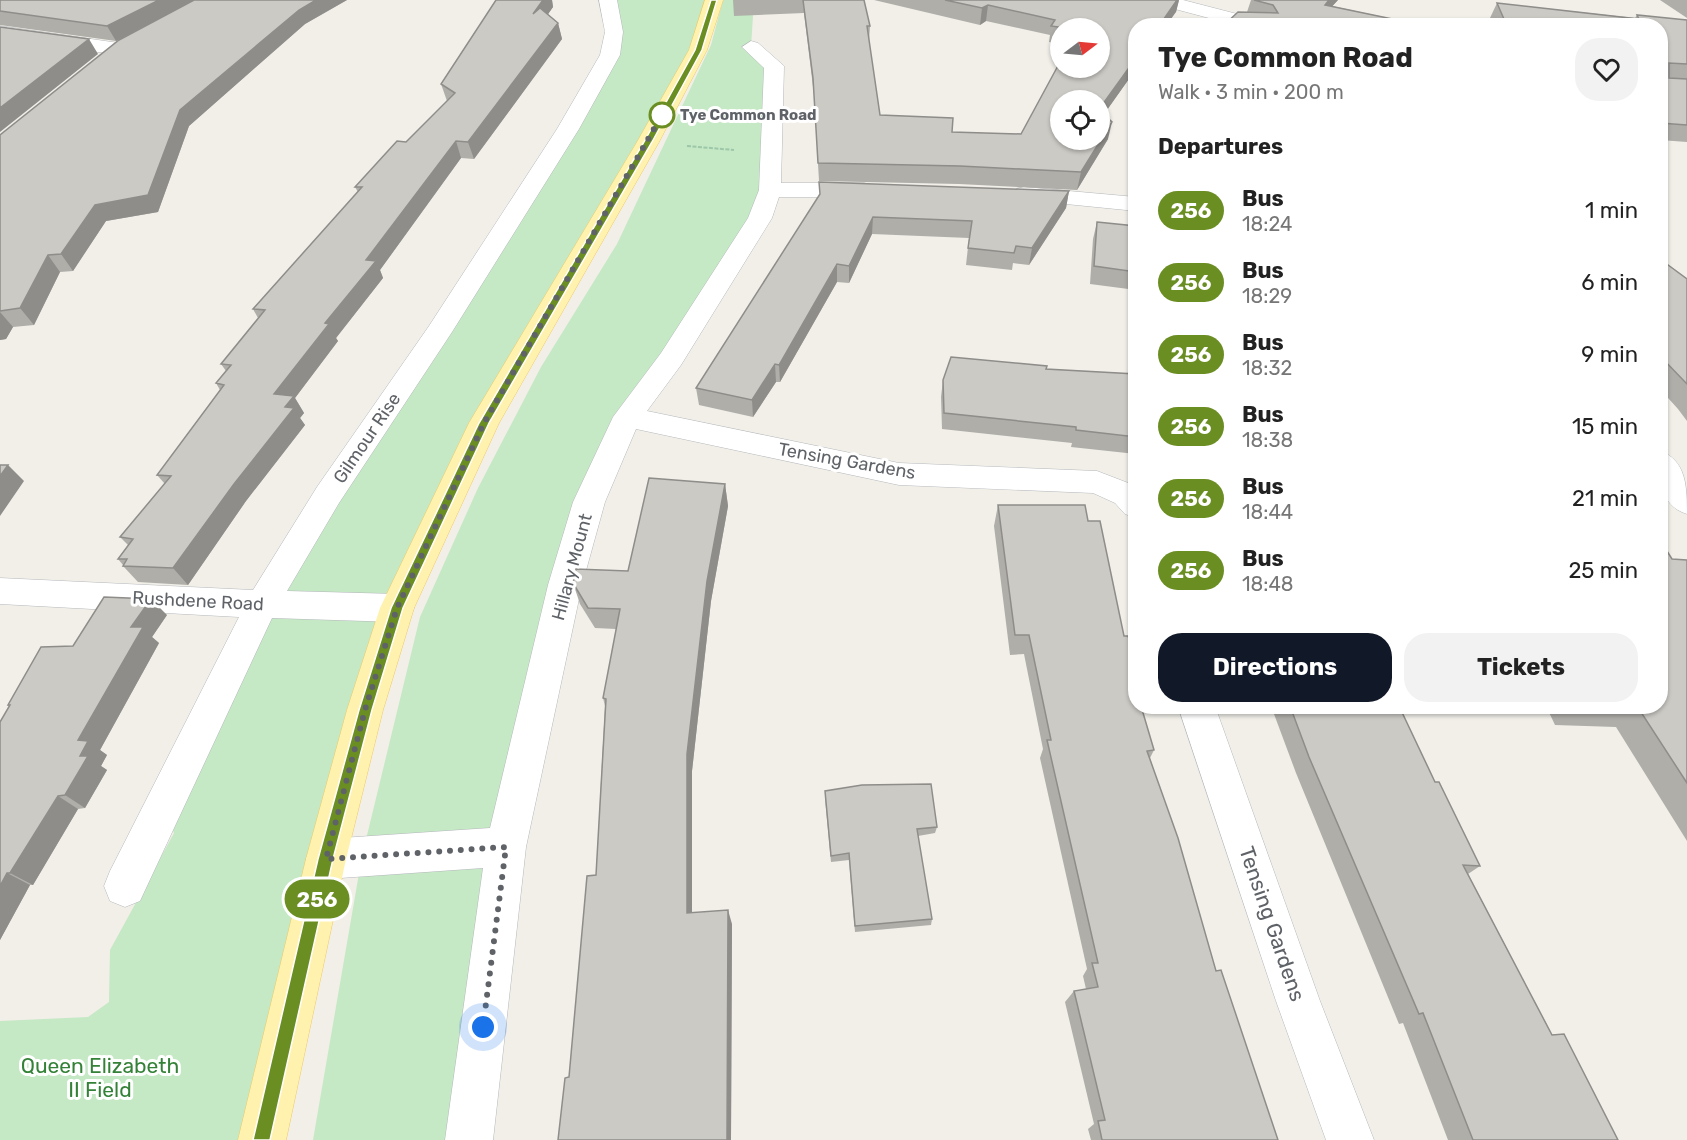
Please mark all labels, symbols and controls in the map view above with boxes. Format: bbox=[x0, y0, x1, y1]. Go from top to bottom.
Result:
north arrow bbox=[1050, 18, 1110, 78]
map controls bbox=[1050, 18, 1110, 150]
button: heart bbox=[1575, 38, 1638, 101]
text: Tye Common Road bbox=[1158, 41, 1413, 74]
text: Walk · 3 min · 200 m bbox=[1158, 80, 1344, 104]
button: locate bbox=[1050, 90, 1110, 150]
marker: Tye Common Road bbox=[649, 102, 675, 128]
place label: Tye Common Road bbox=[680, 106, 817, 124]
text: Departures bbox=[1158, 133, 1283, 160]
text: Bus bbox=[1242, 185, 1284, 212]
text: 1 min bbox=[1585, 197, 1638, 224]
text: 256 bbox=[1171, 198, 1211, 223]
text: 18:24 bbox=[1242, 212, 1292, 236]
text: Bus bbox=[1242, 257, 1284, 284]
text: 6 min bbox=[1581, 269, 1638, 296]
text: 256 bbox=[1171, 270, 1211, 295]
text: 18:29 bbox=[1242, 284, 1292, 308]
text: Bus bbox=[1242, 329, 1284, 356]
text: 9 min bbox=[1581, 341, 1638, 368]
text: 256 bbox=[1171, 342, 1211, 367]
text: 18:32 bbox=[1242, 356, 1292, 380]
street label: Gilmour Rise bbox=[329, 389, 405, 487]
text: Bus bbox=[1242, 401, 1284, 428]
text: 15 min bbox=[1572, 413, 1638, 440]
text: 256 bbox=[1171, 414, 1211, 439]
text: 18:38 bbox=[1242, 428, 1293, 452]
street label: Tensing Gardens bbox=[777, 438, 917, 484]
text: Bus bbox=[1242, 473, 1284, 500]
text: 21 min bbox=[1572, 485, 1638, 512]
text: 256 bbox=[1171, 486, 1211, 511]
text: 18:44 bbox=[1242, 500, 1293, 524]
street label: Hillary Mount bbox=[547, 511, 597, 623]
text: Bus bbox=[1242, 545, 1284, 572]
text: 25 min bbox=[1568, 557, 1638, 584]
text: 256 bbox=[1171, 558, 1211, 583]
text: 18:48 bbox=[1242, 572, 1294, 596]
street label: Rushdene Road bbox=[132, 587, 264, 615]
button: Directions bbox=[1158, 633, 1392, 702]
button: Tickets bbox=[1404, 633, 1638, 702]
street label: Tensing Gardens bbox=[1234, 843, 1311, 1005]
line badge: 256 bbox=[282, 880, 352, 918]
text: 256 bbox=[297, 887, 337, 912]
your location bbox=[468, 1012, 498, 1042]
park label: Queen Elizabeth II Field bbox=[21, 1053, 179, 1102]

